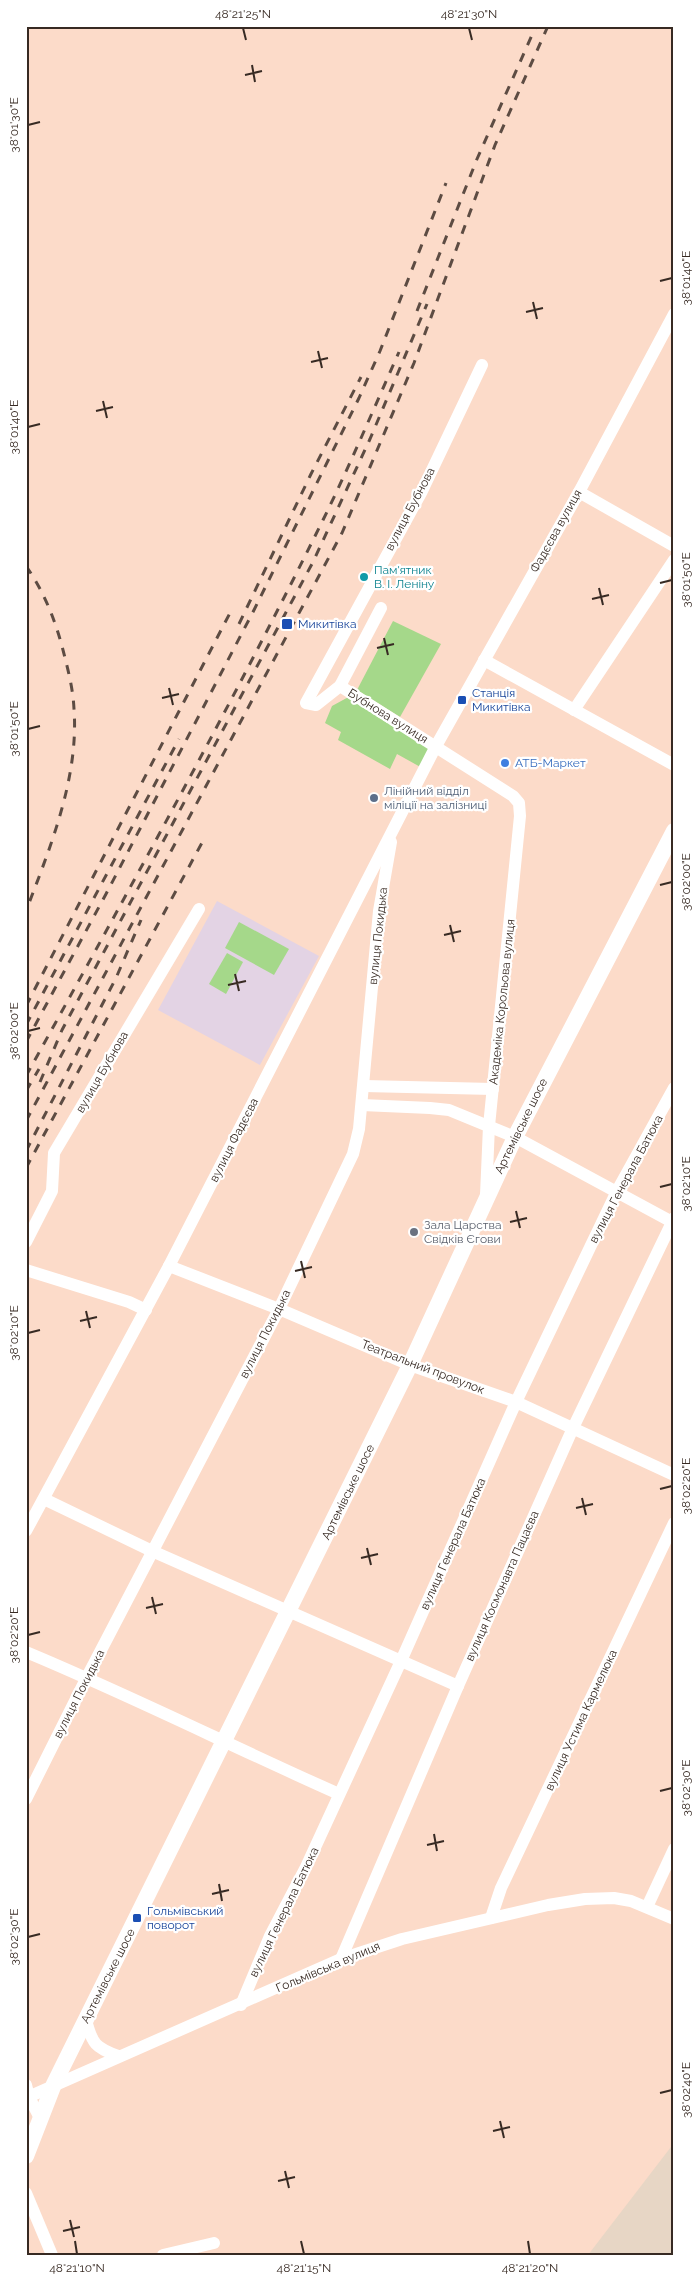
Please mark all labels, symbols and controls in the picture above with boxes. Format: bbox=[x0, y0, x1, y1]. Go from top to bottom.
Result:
text: 48°21'25"N bbox=[215, 7, 271, 21]
text: 48°21'30"N bbox=[441, 7, 497, 21]
text: 38°01'30"E bbox=[7, 97, 21, 153]
text: 38°01'40"E bbox=[679, 251, 693, 305]
text: 38°01'40"E bbox=[7, 400, 21, 454]
street label: вулиця Бубнова bbox=[382, 465, 438, 553]
street label: Фадєєва вулиця bbox=[527, 487, 585, 575]
text: 38°01'50"E bbox=[679, 552, 693, 608]
place label: Пам'ятник В. І. Леніну bbox=[374, 563, 435, 591]
marker: Пам'ятник В. І. Леніну bbox=[358, 571, 370, 583]
marker: Микитівка bbox=[280, 617, 294, 631]
place label: Микитівка bbox=[298, 617, 357, 631]
street label: Бубнова вулиця bbox=[345, 686, 431, 746]
place label: Станція Микитівка bbox=[472, 686, 531, 714]
marker: Станція Микитівка bbox=[456, 694, 468, 706]
text: 38°01'50"E bbox=[7, 701, 21, 757]
place label: АТБ-Маркет bbox=[515, 756, 586, 770]
marker: АТБ-Маркет bbox=[499, 757, 511, 769]
place label: Лінійний відділ міліції на залізниці bbox=[384, 784, 487, 812]
marker: Лінійний відділ міліції на залізниці bbox=[368, 792, 380, 804]
text: 38°02'00"E bbox=[679, 853, 693, 911]
street label: вулиця Покидька bbox=[366, 887, 390, 985]
street label: Академіка Корольова вулиця bbox=[486, 918, 518, 1086]
text: 38°02'00"E bbox=[7, 1002, 21, 1060]
street label: вулиця Бубнова bbox=[73, 1029, 131, 1115]
street label: Артемівське шосе bbox=[492, 1076, 550, 1176]
street label: вулиця Фадєєва bbox=[207, 1096, 261, 1184]
street label: вулиця Генерала Батюка bbox=[586, 1113, 666, 1245]
text: 38°02'10"E bbox=[679, 1156, 693, 1212]
place label: Зала Царства Свідків Єгови bbox=[424, 1218, 502, 1246]
marker: Зала Царства Свідків Єгови bbox=[408, 1226, 420, 1238]
street label: вулиця Покидька bbox=[237, 1287, 293, 1381]
text: 38°02'10"E bbox=[7, 1305, 21, 1361]
street label: Театральний провулок bbox=[360, 1337, 486, 1397]
street label: Артемівське шосе bbox=[319, 1442, 377, 1542]
text: 38°02'20"E bbox=[679, 1458, 693, 1514]
street label: вулиця Генерала Батюка bbox=[418, 1476, 488, 1612]
street label: вулиця Космонавта Пацаєва bbox=[462, 1509, 542, 1663]
text: 38°02'20"E bbox=[7, 1607, 21, 1663]
street label: вулиця Покидька bbox=[51, 1647, 107, 1741]
street label: вулиця Устима Кармелюка bbox=[542, 1647, 620, 1793]
text: 38°02'30"E bbox=[679, 1760, 693, 1816]
street label: вулиця Генерала Батюка bbox=[246, 1845, 322, 1979]
place label: Гольмівський поворот bbox=[147, 1904, 223, 1932]
text: 38°02'30"E bbox=[7, 1909, 21, 1965]
marker: Гольмівський поворот bbox=[131, 1912, 143, 1924]
street label: Артемівське шосе bbox=[78, 1926, 138, 2026]
street label: Гольмівська вулиця bbox=[274, 1939, 382, 1995]
text: 38°02'40"E bbox=[679, 2062, 693, 2118]
text: 48°21'10"N bbox=[49, 2261, 105, 2275]
text: 48°21'15"N bbox=[277, 2261, 331, 2275]
text: 48°21'20"N bbox=[502, 2261, 558, 2275]

